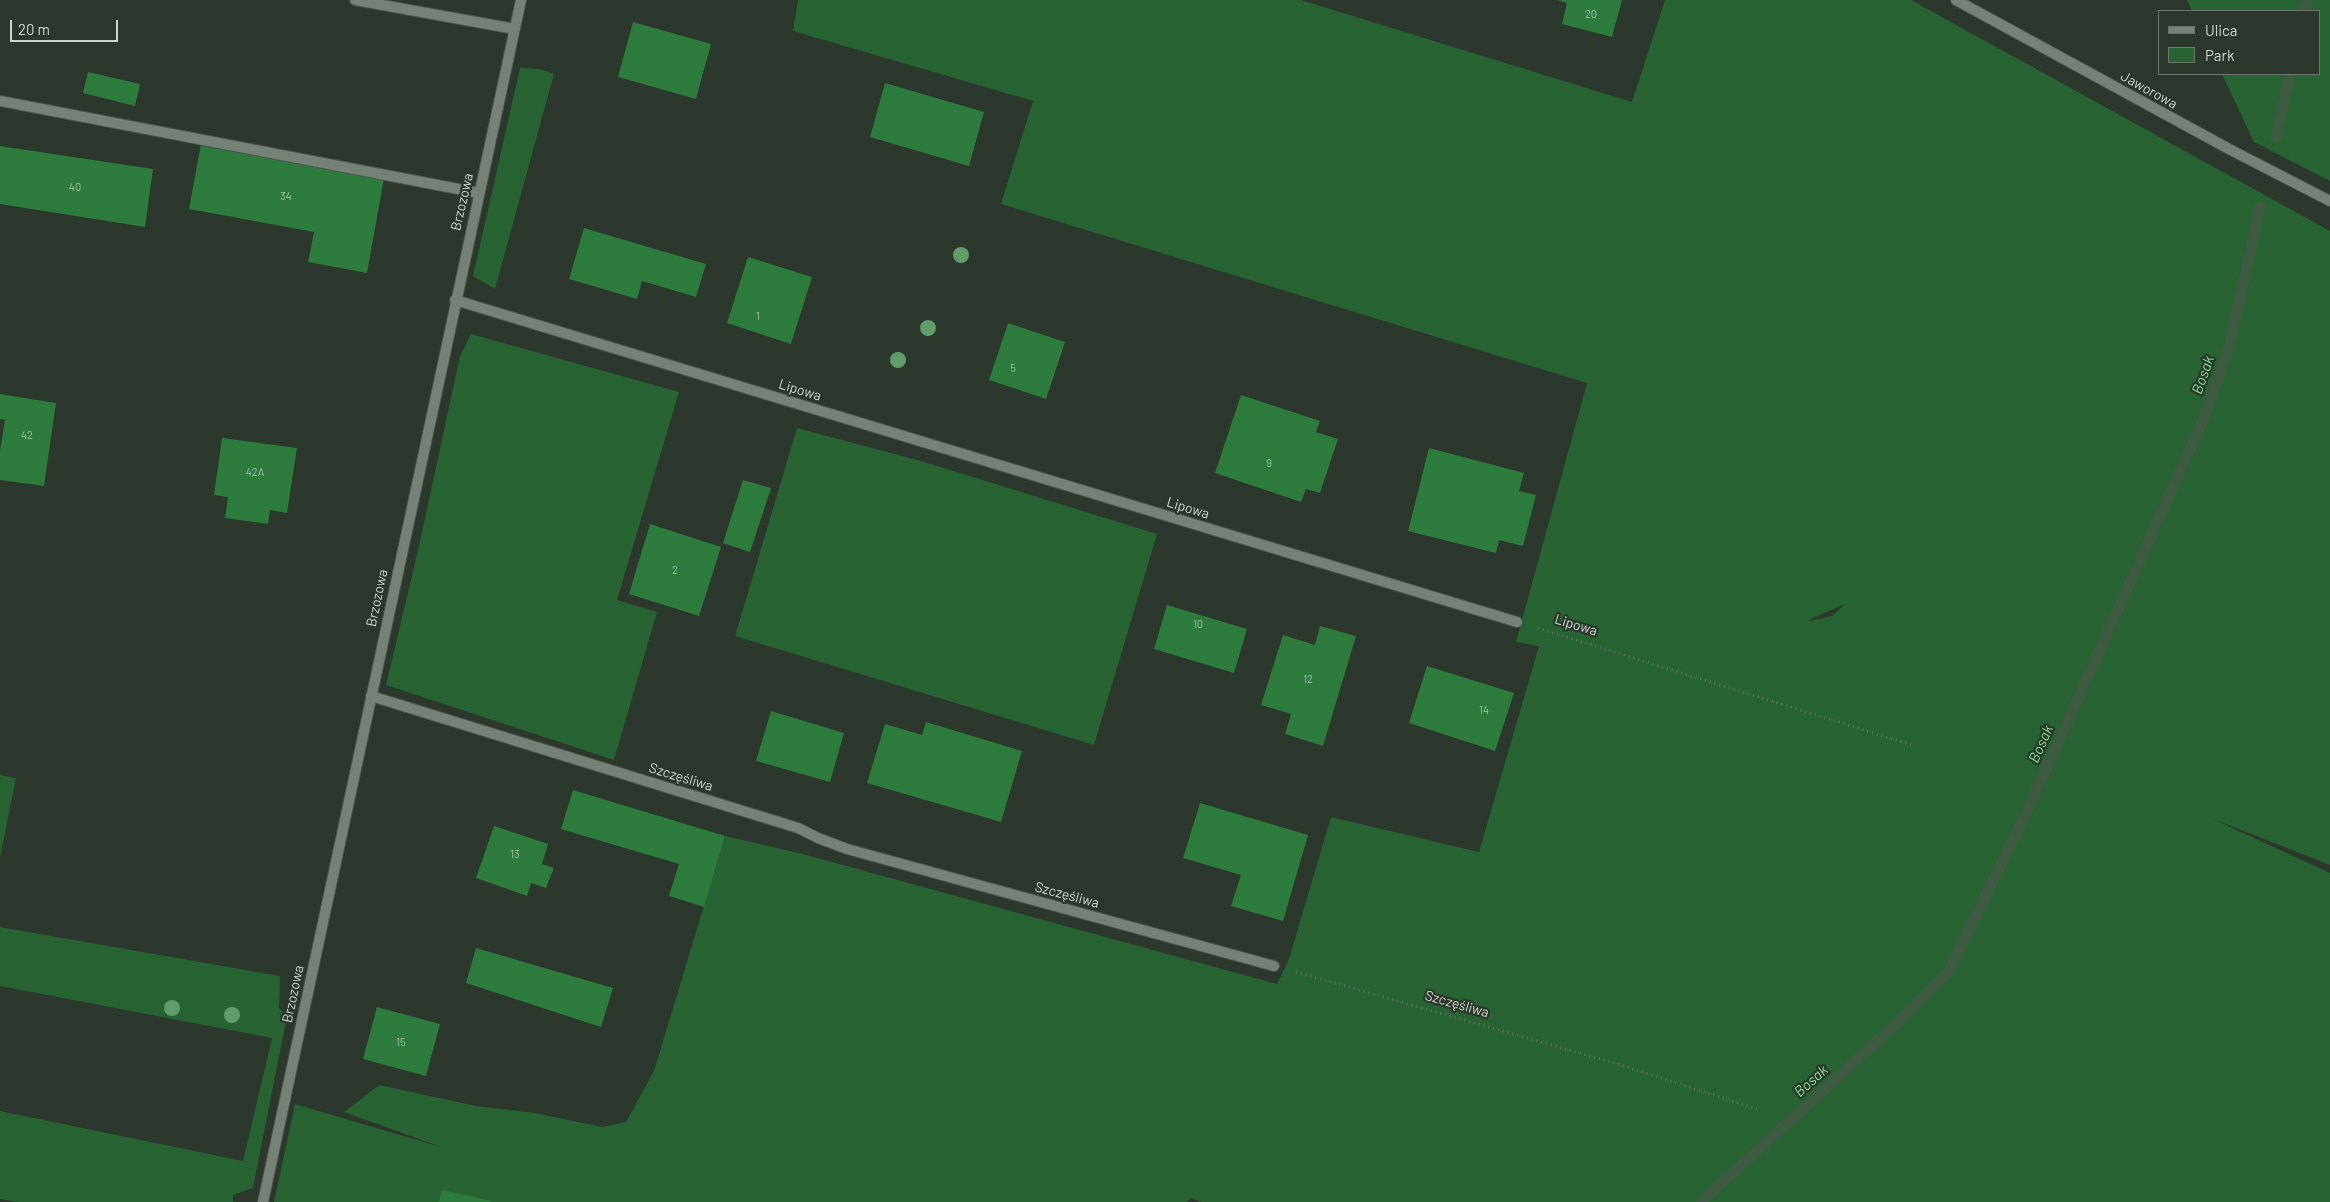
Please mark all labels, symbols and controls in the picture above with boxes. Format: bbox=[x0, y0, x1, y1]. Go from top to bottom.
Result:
house number: 20 bbox=[1585, 7, 1597, 21]
scale bar bbox=[12, 10, 120, 42]
legend bbox=[2158, 10, 2320, 75]
text: 20 m bbox=[18, 20, 50, 38]
text: Ulica bbox=[2205, 21, 2237, 39]
text: Park bbox=[2205, 46, 2234, 64]
street label: Jaworowa bbox=[2118, 68, 2180, 112]
street label: Brzozowa bbox=[447, 172, 477, 232]
house number: 40 bbox=[69, 180, 81, 194]
house number: 34 bbox=[280, 189, 292, 203]
house number: 1 bbox=[756, 309, 760, 323]
water label: Bosak bbox=[2188, 353, 2218, 397]
house number: 5 bbox=[1010, 361, 1016, 375]
street label: Lipowa bbox=[777, 376, 823, 404]
house number: 42 bbox=[21, 428, 33, 442]
house number: 9 bbox=[1266, 456, 1272, 470]
house number: 42A bbox=[246, 465, 264, 479]
street label: Lipowa bbox=[1165, 494, 1211, 522]
house number: 2 bbox=[672, 563, 678, 577]
street label: Brzozowa bbox=[363, 568, 391, 628]
street label: Lipowa bbox=[1553, 611, 1599, 639]
house number: 10 bbox=[1193, 617, 1203, 631]
house number: 12 bbox=[1303, 672, 1313, 686]
house number: 14 bbox=[1479, 703, 1489, 717]
water label: Bosak bbox=[2025, 722, 2057, 766]
street label: Szczęśliwa bbox=[647, 759, 715, 795]
house number: 13 bbox=[510, 847, 520, 861]
street label: Szczęśliwa bbox=[1033, 878, 1101, 912]
street label: Brzozowa bbox=[279, 964, 307, 1024]
street label: Szczęśliwa bbox=[1423, 987, 1491, 1021]
house number: 15 bbox=[396, 1035, 406, 1049]
water label: Bosak bbox=[1790, 1061, 1832, 1101]

